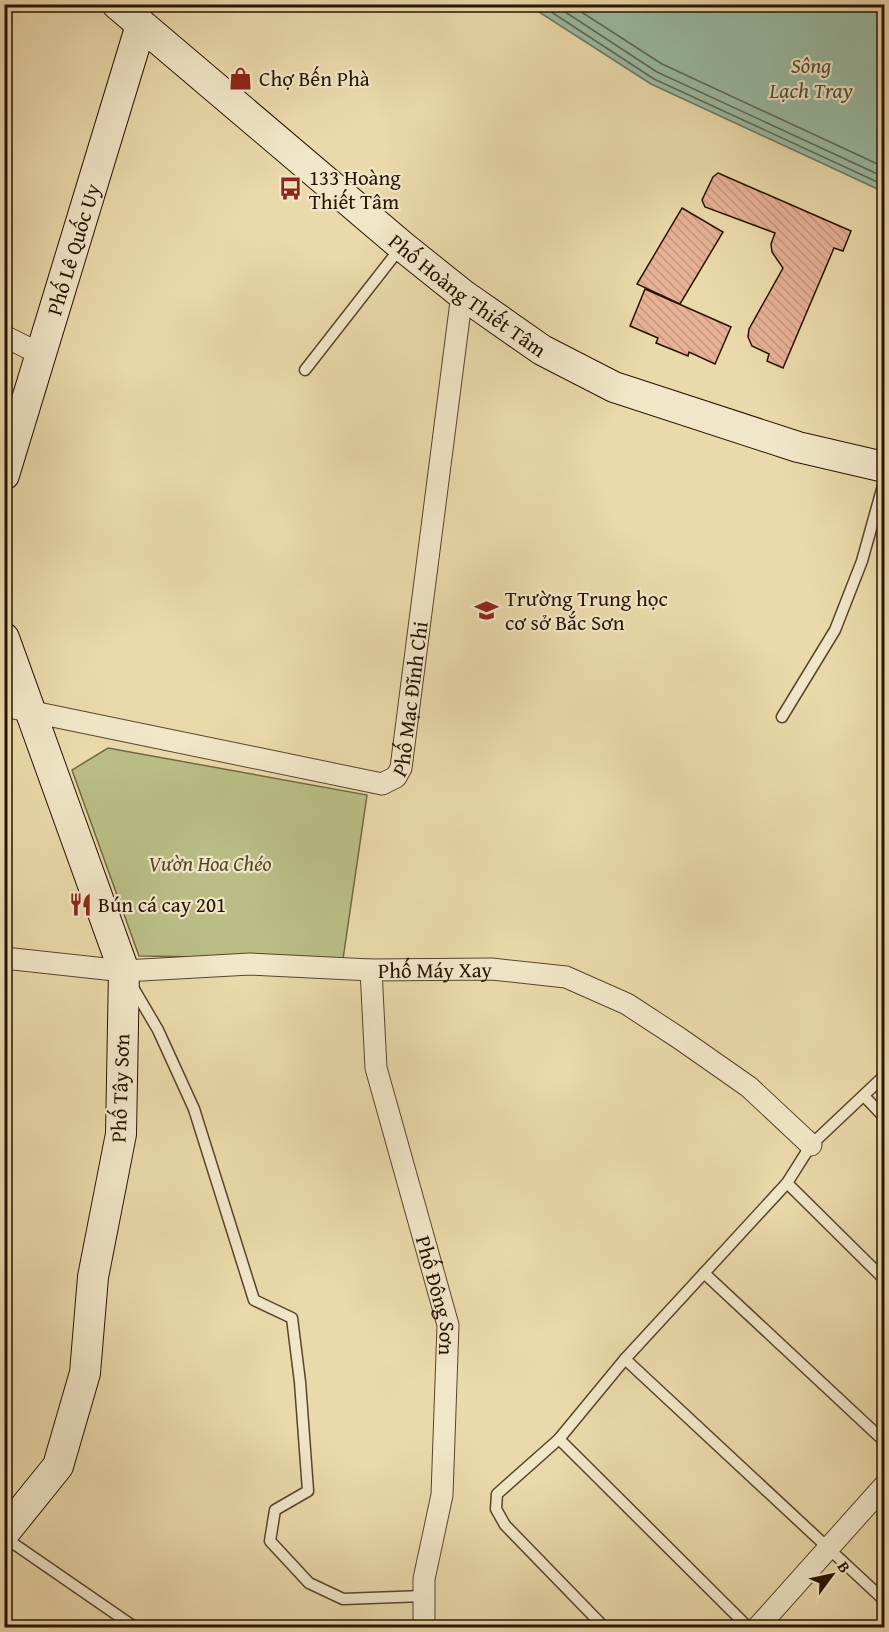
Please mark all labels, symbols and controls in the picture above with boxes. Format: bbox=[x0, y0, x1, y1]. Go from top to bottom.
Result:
water label: Sông Lạch Tray bbox=[768, 49, 853, 106]
place label: Chợ Bến Phà bbox=[259, 63, 370, 94]
shop icon: Chợ Bến Phà bbox=[228, 65, 254, 91]
place label: 133 Hoàng Thiết Tâm bbox=[309, 162, 401, 217]
bus stop icon: 133 Hoàng Thiết Tâm bbox=[278, 176, 304, 202]
street label: Phố Lê Quốc Uy bbox=[38, 179, 108, 319]
street label: Phố Hoàng Thiết Tâm bbox=[382, 226, 553, 364]
place label: Trường Trung học cơ sở Bắc Sơn bbox=[505, 583, 668, 638]
school or university icon: Trường Trung học cơ sở Bắc Sơn bbox=[474, 597, 500, 623]
street label: Phố Mạc Đĩnh Chi bbox=[384, 619, 435, 782]
park label: Vườn Hoa Chéo bbox=[148, 848, 272, 879]
place label: Bún cá cay 201 bbox=[98, 889, 226, 920]
restaurant icon: Bún cá cay 201 bbox=[67, 891, 93, 917]
street label: Phố Máy Xay bbox=[378, 953, 493, 985]
street label: Phố Tây Sơn bbox=[103, 1033, 137, 1143]
street label: Phố Đông Sơn bbox=[408, 1232, 464, 1356]
north arrow bbox=[802, 1545, 862, 1605]
text: B bbox=[832, 1556, 857, 1578]

